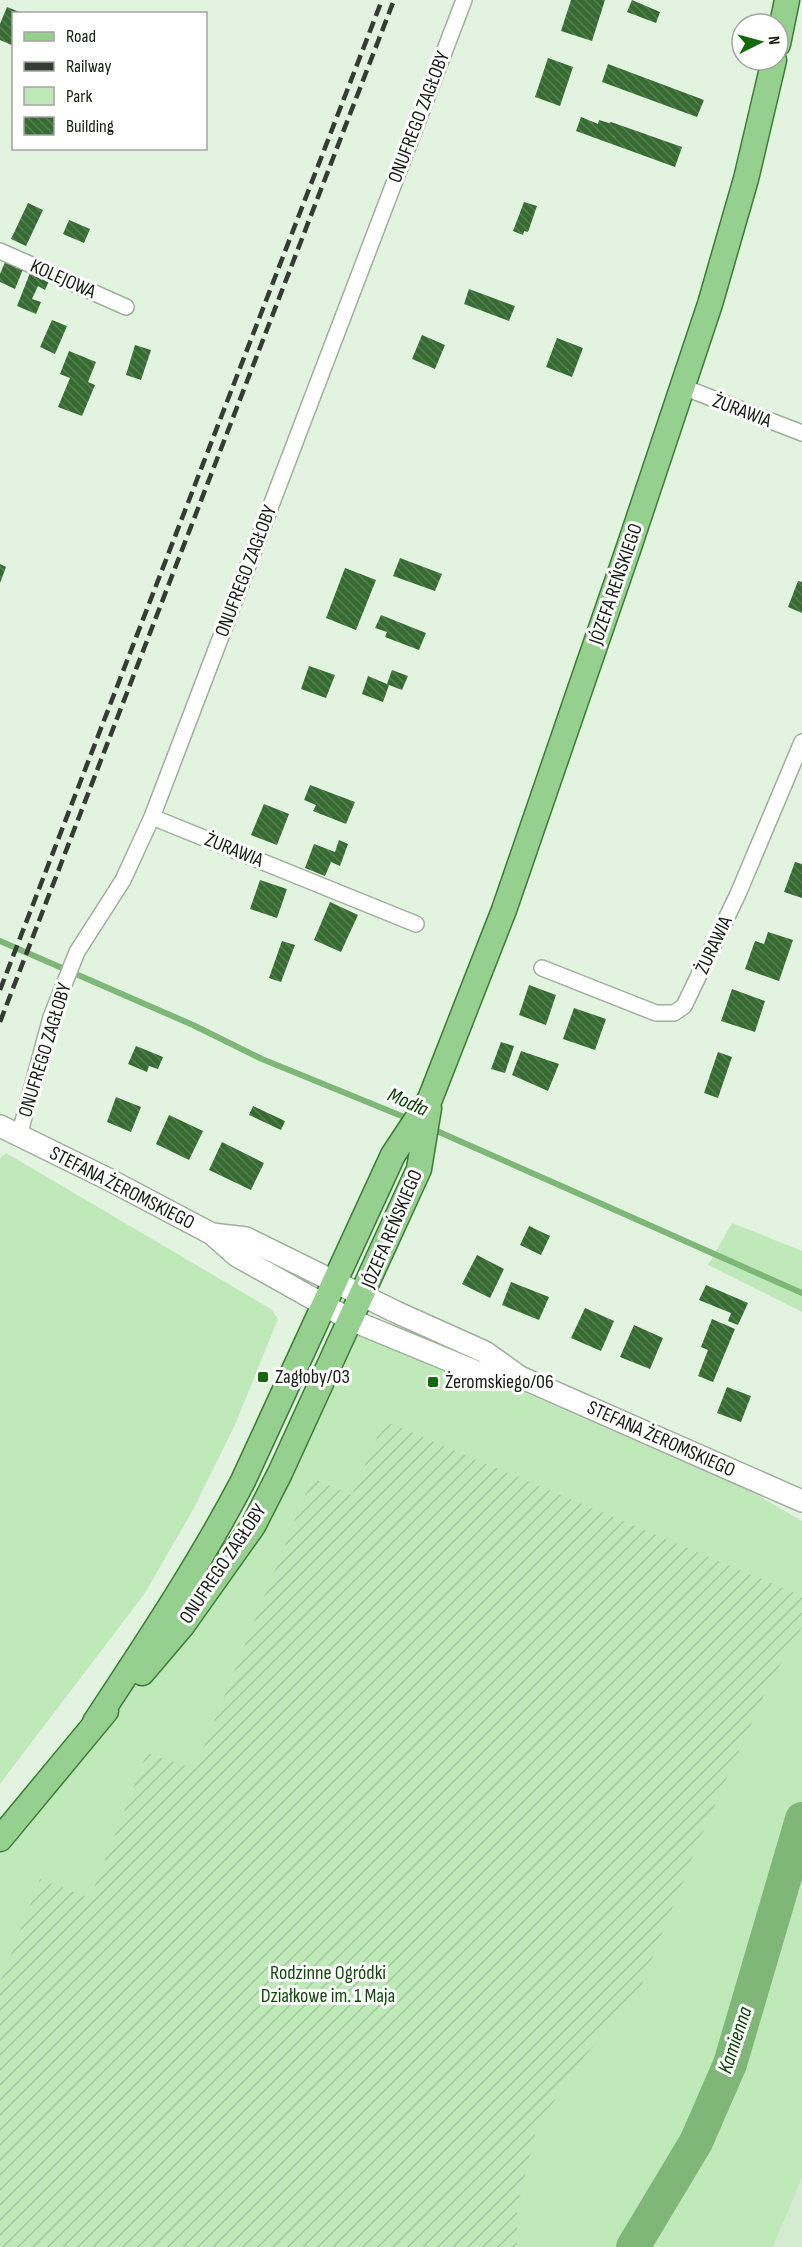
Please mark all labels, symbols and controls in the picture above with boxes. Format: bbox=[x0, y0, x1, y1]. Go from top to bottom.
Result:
legend bbox=[12, 12, 207, 150]
north arrow bbox=[730, 12, 790, 72]
text: Road bbox=[66, 26, 96, 47]
text: N bbox=[764, 35, 783, 46]
street label: ONUFREGO ZAGŁOBY bbox=[383, 47, 455, 186]
text: Railway bbox=[66, 56, 111, 77]
text: Park bbox=[66, 86, 92, 107]
text: Building bbox=[66, 116, 114, 137]
street label: KOLEJOWA bbox=[26, 254, 100, 304]
street label: ŻURAWIA bbox=[709, 389, 775, 433]
street label: ONUFREGO ZAGŁOBY bbox=[210, 501, 282, 640]
street label: JÓZEFA REŃSKIEGO bbox=[584, 520, 648, 649]
street label: ŻURAWIA bbox=[201, 827, 267, 873]
street label: ŻURAWIA bbox=[690, 912, 738, 978]
street label: ONUFREGO ZAGŁOBY bbox=[13, 979, 77, 1120]
water label: Modła bbox=[384, 1082, 433, 1122]
street label: STEFANA ŻEROMSKIEGO bbox=[45, 1141, 199, 1235]
street label: JÓZEFA REŃSKIEGO bbox=[356, 1166, 428, 1293]
place label: Zagłoby/03 bbox=[275, 1365, 350, 1389]
marker: Zagłoby/03 bbox=[256, 1370, 270, 1384]
place label: Żeromskiego/06 bbox=[445, 1370, 554, 1394]
marker: Żeromskiego/06 bbox=[426, 1375, 440, 1389]
street label: STEFANA ŻEROMSKIEGO bbox=[583, 1396, 739, 1482]
street label: ONUFREGO ZAGŁOBY bbox=[174, 1499, 272, 1628]
park label: Rodzinne Ogródki Działkowe im. 1 Maja bbox=[261, 1961, 395, 2008]
water label: Kamienna bbox=[712, 2003, 758, 2077]

